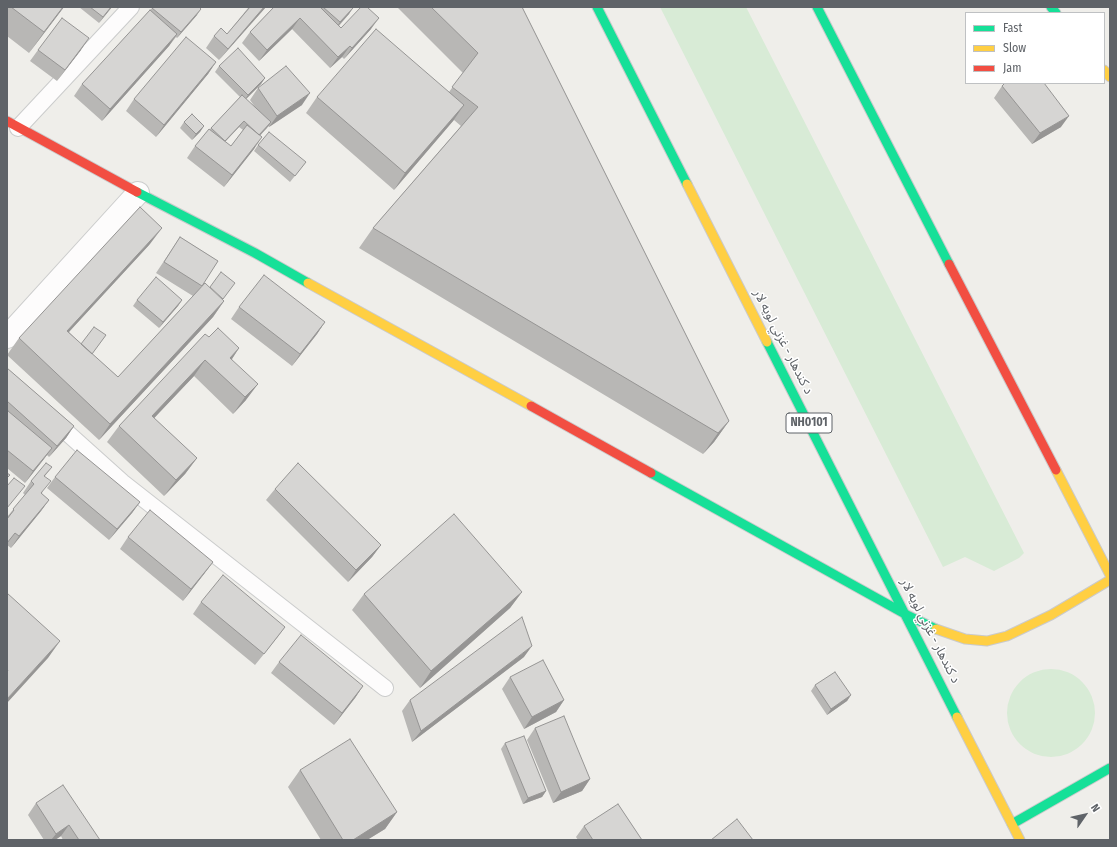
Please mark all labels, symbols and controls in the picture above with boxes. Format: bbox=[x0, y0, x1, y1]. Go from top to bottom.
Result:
legend bbox=[965, 12, 1105, 84]
text: Fast bbox=[1003, 21, 1022, 35]
text: Slow bbox=[1003, 41, 1026, 55]
text: Jam bbox=[1003, 61, 1021, 75]
street label: د کندهار - غزني لويه لار bbox=[750, 287, 816, 397]
road number: NH0101 bbox=[786, 413, 832, 433]
street label: د کندهار - غزني لويه لار bbox=[897, 576, 963, 686]
north arrow bbox=[1065, 795, 1105, 835]
text: N bbox=[1088, 802, 1103, 814]

